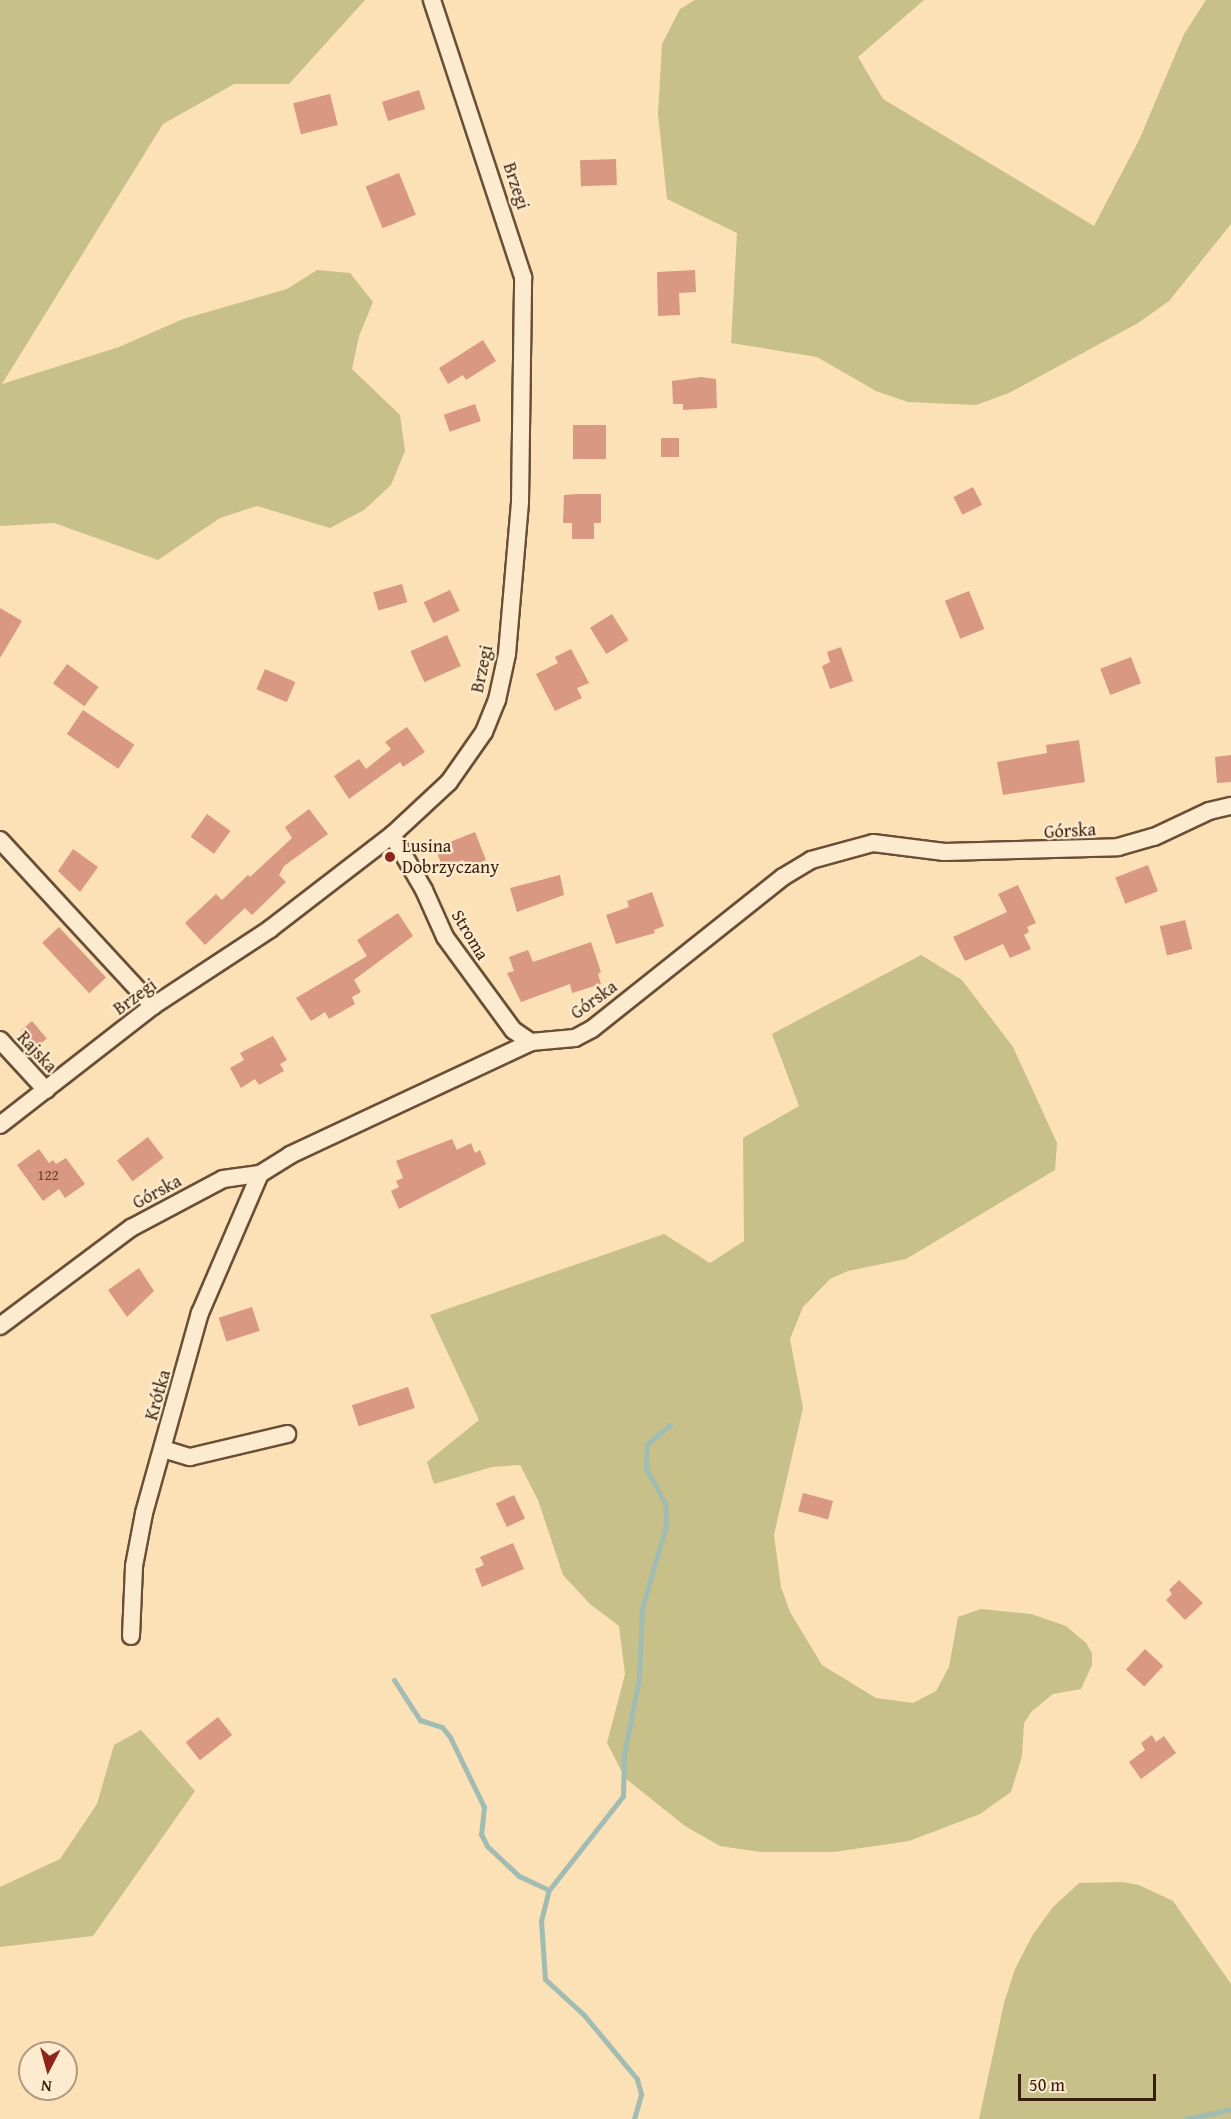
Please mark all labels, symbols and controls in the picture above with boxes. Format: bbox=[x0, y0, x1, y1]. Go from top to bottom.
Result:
street label: Brzegi bbox=[498, 160, 534, 212]
street label: Brzegi bbox=[466, 643, 498, 695]
street label: Górska bbox=[1043, 819, 1097, 843]
place label: Lusina Dobrzyczany bbox=[402, 836, 499, 878]
marker: Lusina Dobrzyczany bbox=[383, 850, 397, 864]
street label: Stroma bbox=[447, 906, 493, 964]
street label: Brzegi bbox=[109, 974, 161, 1020]
street label: Górska bbox=[567, 976, 621, 1024]
street label: Rajska bbox=[13, 1027, 61, 1077]
house number: 122 bbox=[37, 1166, 59, 1184]
street label: Górska bbox=[129, 1170, 185, 1214]
street label: Krótka bbox=[141, 1367, 175, 1423]
north arrow bbox=[18, 2041, 78, 2101]
scale bar bbox=[1021, 2062, 1159, 2100]
text: 50 m bbox=[1029, 2071, 1065, 2098]
text: N bbox=[40, 2074, 53, 2099]

